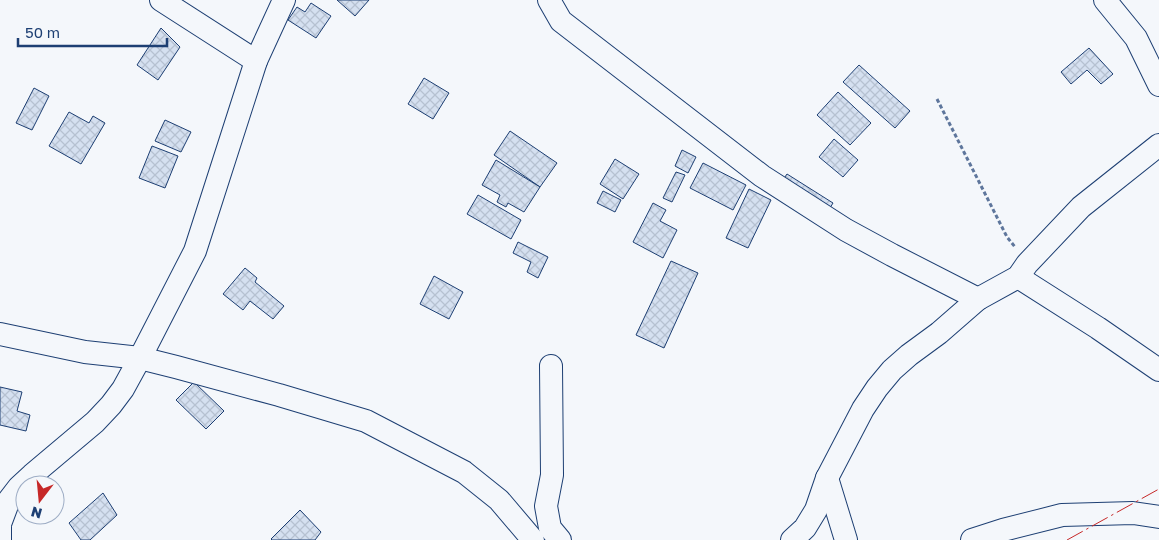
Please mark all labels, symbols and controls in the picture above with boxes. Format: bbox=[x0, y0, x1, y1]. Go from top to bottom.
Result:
scale bar bbox=[18, 15, 166, 47]
text: 50 m bbox=[25, 23, 60, 41]
north arrow bbox=[15, 475, 65, 525]
text: N bbox=[29, 503, 44, 523]

